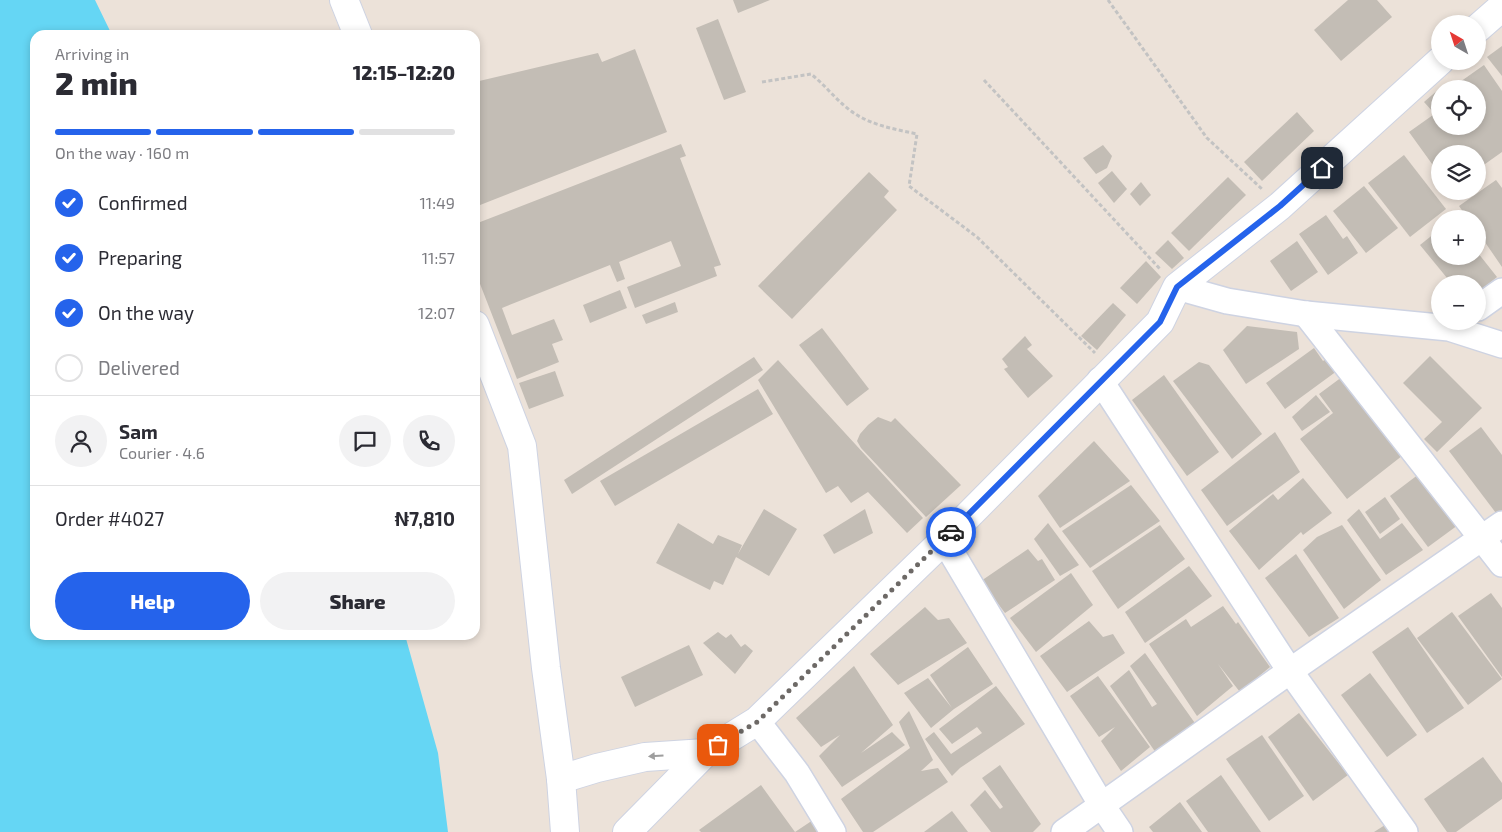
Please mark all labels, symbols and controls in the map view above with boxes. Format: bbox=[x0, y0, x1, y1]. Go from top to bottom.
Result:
north arrow bbox=[1431, 15, 1486, 70]
map controls bbox=[1431, 15, 1486, 330]
text: Arriving in bbox=[55, 44, 129, 63]
text: 12:15–12:20 bbox=[353, 61, 455, 84]
text: 2 min bbox=[55, 63, 138, 101]
button: locate bbox=[1431, 80, 1486, 135]
text: On the way · 160 m bbox=[55, 143, 189, 162]
button: layers bbox=[1431, 145, 1486, 200]
pin bbox=[1301, 147, 1343, 189]
icon: home bbox=[1308, 154, 1336, 182]
icon: check bbox=[55, 189, 83, 217]
text: Confirmed bbox=[98, 191, 188, 214]
text: 11:49 bbox=[419, 193, 455, 212]
button: + bbox=[1431, 210, 1486, 265]
icon: check bbox=[55, 244, 83, 272]
text: Preparing bbox=[98, 246, 182, 269]
text: 11:57 bbox=[422, 248, 455, 267]
button: − bbox=[1431, 275, 1486, 330]
icon: check bbox=[55, 299, 83, 327]
text: On the way bbox=[98, 301, 194, 324]
text: 12:07 bbox=[418, 303, 455, 322]
text: Delivered bbox=[98, 356, 180, 379]
button: person bbox=[55, 415, 107, 467]
button: chat bbox=[339, 415, 391, 467]
button: phone bbox=[403, 415, 455, 467]
text: Sam bbox=[119, 420, 158, 443]
text: Courier · 4.6 bbox=[119, 443, 205, 462]
text: Order #4027 bbox=[55, 507, 164, 530]
text: ₦7,810 bbox=[394, 507, 455, 530]
courier bbox=[926, 507, 976, 557]
icon: car bbox=[937, 518, 965, 546]
button: Help bbox=[55, 572, 250, 630]
button: Share bbox=[260, 572, 455, 630]
pin bbox=[697, 724, 739, 766]
icon: bag bbox=[704, 731, 732, 759]
one-way arrow bbox=[648, 753, 664, 761]

